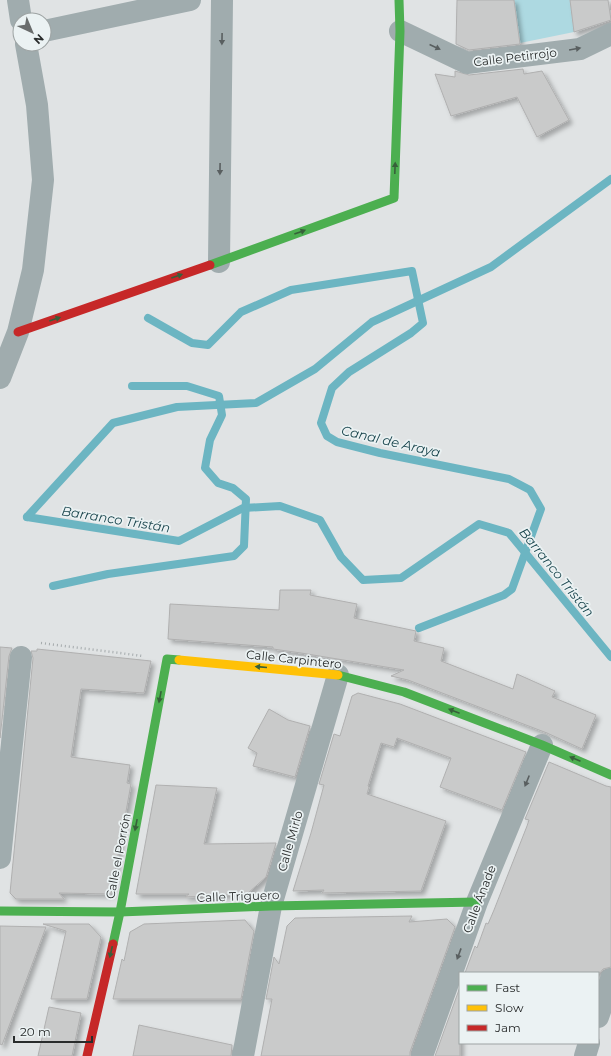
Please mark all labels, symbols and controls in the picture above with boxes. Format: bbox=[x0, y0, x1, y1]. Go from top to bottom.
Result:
north arrow bbox=[12, 12, 52, 52]
text: N bbox=[31, 31, 47, 47]
one-way arrow bbox=[219, 33, 225, 46]
one-way arrow bbox=[429, 44, 441, 50]
street label: Calle Petirrojo bbox=[472, 44, 558, 70]
one-way arrow bbox=[568, 46, 581, 52]
one-way arrow bbox=[392, 161, 398, 174]
one-way arrow bbox=[217, 163, 223, 176]
one-way arrow bbox=[294, 229, 306, 235]
one-way arrow bbox=[172, 273, 184, 279]
one-way arrow bbox=[49, 316, 61, 322]
water label: Canal de Araya bbox=[340, 422, 442, 460]
water label: Barranco Tristán bbox=[60, 502, 172, 536]
water label: Barranco Tristán bbox=[516, 524, 598, 620]
street label: Calle Carpintero bbox=[245, 647, 343, 671]
one-way arrow bbox=[255, 664, 267, 671]
one-way arrow bbox=[157, 691, 163, 703]
one-way arrow bbox=[448, 708, 460, 714]
one-way arrow bbox=[570, 756, 581, 762]
one-way arrow bbox=[523, 775, 529, 787]
street label: Calle Mirlo bbox=[274, 809, 306, 873]
street label: Calle el Porrón bbox=[102, 812, 134, 900]
one-way arrow bbox=[133, 819, 139, 831]
street label: Calle Ánade bbox=[459, 863, 499, 935]
street label: Calle Triguero bbox=[196, 887, 280, 905]
one-way arrow bbox=[107, 946, 113, 958]
one-way arrow bbox=[455, 948, 461, 960]
legend bbox=[459, 972, 599, 1044]
text: Fast bbox=[495, 980, 520, 995]
text: Slow bbox=[495, 1000, 524, 1015]
scale bar bbox=[14, 1018, 92, 1044]
text: Jam bbox=[494, 1020, 521, 1035]
text: 20 m bbox=[20, 1024, 51, 1039]

